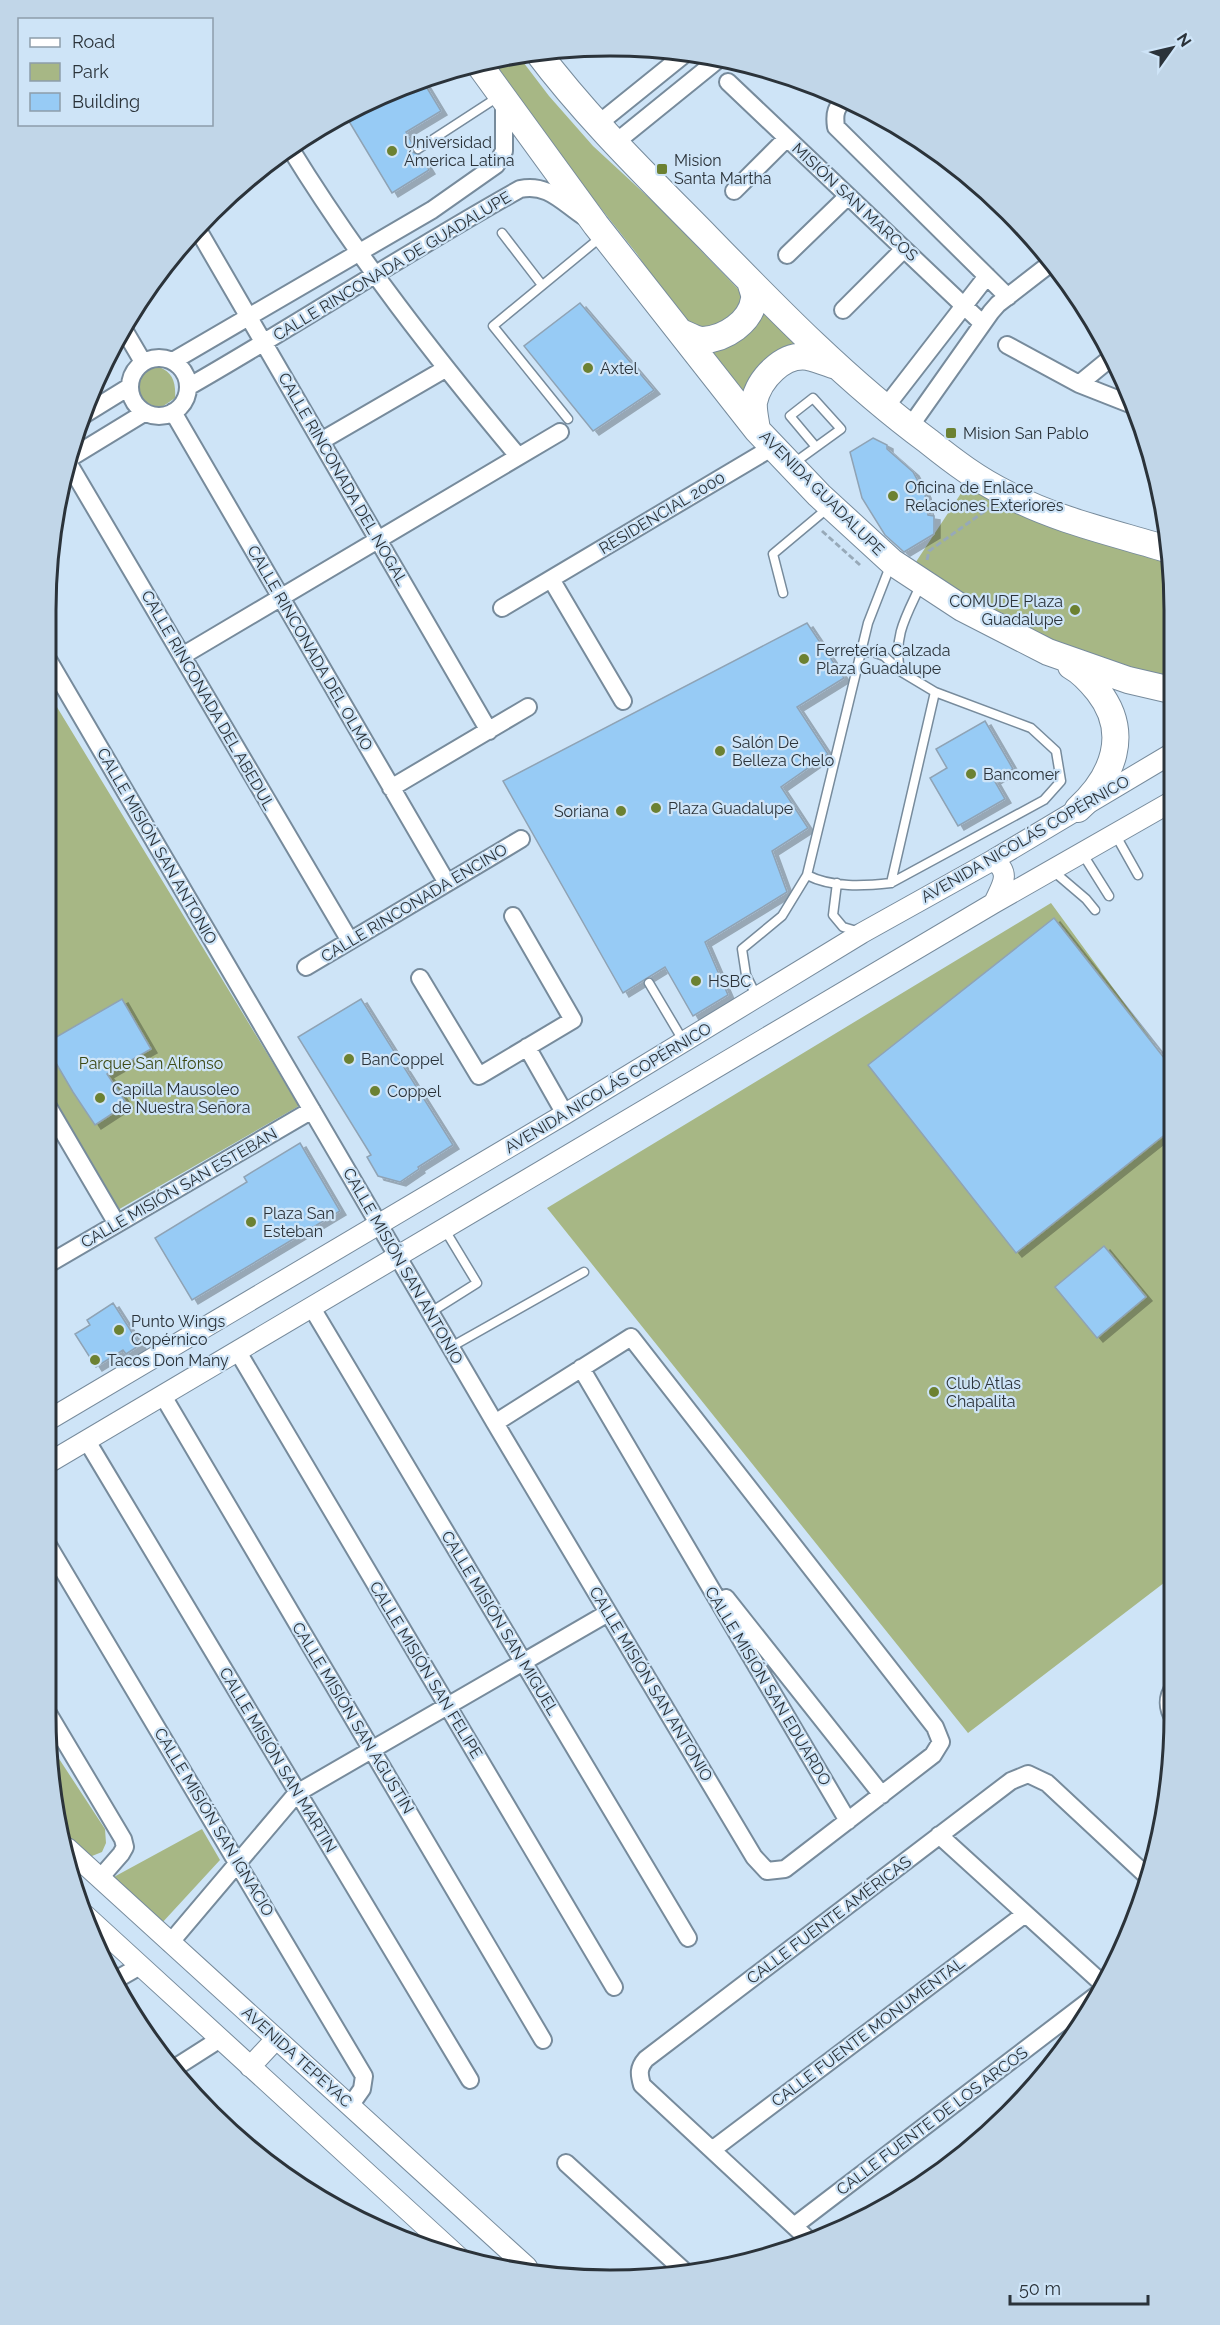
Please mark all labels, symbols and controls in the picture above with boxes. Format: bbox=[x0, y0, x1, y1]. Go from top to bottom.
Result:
legend bbox=[18, 18, 213, 126]
north arrow bbox=[1142, 18, 1202, 78]
text: N bbox=[1173, 30, 1195, 50]
text: Road bbox=[72, 31, 115, 52]
text: Park bbox=[72, 61, 109, 82]
text: Building bbox=[72, 91, 140, 112]
place label: Universidad Ámerica Latina bbox=[404, 133, 514, 170]
street label: MISIÓN SAN MARCOS bbox=[788, 138, 923, 265]
marker: Universidad Ámerica Latina bbox=[385, 144, 399, 158]
place label: Mision Santa Martha bbox=[674, 151, 772, 188]
marker: Mision Santa Martha bbox=[655, 162, 669, 176]
street label: CALLE RINCONADA DE GUADALUPE bbox=[270, 187, 515, 345]
place label: Axtel bbox=[600, 359, 638, 378]
marker: Axtel bbox=[581, 361, 595, 375]
street label: CALLE RINCONADA DEL NOGAL bbox=[274, 369, 412, 589]
place label: Mision San Pablo bbox=[963, 424, 1089, 443]
marker: Mision San Pablo bbox=[944, 426, 958, 440]
street label: AVENIDA GUADALUPE bbox=[756, 427, 889, 560]
street label: RESIDENCIAL 2000 bbox=[595, 468, 729, 558]
place label: Oficina de Enlace Relaciones Exteriores bbox=[905, 478, 1064, 515]
marker: Oficina de Enlace Relaciones Exteriores bbox=[886, 489, 900, 503]
street label: CALLE RINCONADA DEL OLMO bbox=[243, 542, 377, 754]
street label: CALLE RINCONADA DEL ABEDUL bbox=[137, 587, 279, 814]
place label: COMUDE Plaza Guadalupe bbox=[949, 592, 1063, 629]
marker: COMUDE Plaza Guadalupe bbox=[1068, 603, 1082, 617]
place label: Ferretería Calzada Plaza Guadalupe bbox=[816, 641, 950, 678]
marker: Ferretería Calzada Plaza Guadalupe bbox=[797, 652, 811, 666]
place label: Salón De Belleza Chelo bbox=[732, 733, 834, 770]
street label: CALLE MISIÓN SAN ANTONIO bbox=[93, 744, 222, 947]
marker: Salón De Belleza Chelo bbox=[713, 744, 727, 758]
place label: Bancomer bbox=[983, 765, 1060, 784]
marker: Bancomer bbox=[964, 767, 978, 781]
street label: AVENIDA NICOLÁS COPÉRNICO bbox=[917, 771, 1133, 907]
place label: Plaza Guadalupe bbox=[668, 799, 793, 818]
marker: Plaza Guadalupe bbox=[649, 801, 663, 815]
place label: Soriana bbox=[554, 802, 609, 821]
marker: Soriana bbox=[614, 804, 628, 818]
street label: CALLE RINCONADA ENCINO bbox=[317, 840, 511, 966]
place label: HSBC bbox=[708, 972, 751, 991]
marker: HSBC bbox=[689, 974, 703, 988]
street label: AVENIDA NICOLÁS COPÉRNICO bbox=[501, 1018, 715, 1157]
place label: BanCoppel bbox=[361, 1050, 444, 1069]
marker: BanCoppel bbox=[342, 1052, 356, 1066]
park label: Parque San Alfonso bbox=[79, 1054, 223, 1073]
place label: Capilla Mausoleo de Nuestra Señora bbox=[112, 1080, 250, 1117]
place label: Coppel bbox=[387, 1082, 442, 1101]
marker: Coppel bbox=[368, 1084, 382, 1098]
marker: Capilla Mausoleo de Nuestra Señora bbox=[93, 1091, 107, 1105]
street label: CALLE MISIÓN SAN ESTEBAN bbox=[77, 1123, 281, 1252]
street label: CALLE MISIÓN SAN ANTONIO bbox=[339, 1164, 468, 1367]
place label: Plaza San Esteban bbox=[263, 1204, 334, 1241]
marker: Plaza San Esteban bbox=[244, 1215, 258, 1229]
place label: Punto Wings Copérnico bbox=[131, 1312, 225, 1349]
marker: Punto Wings Copérnico bbox=[112, 1323, 126, 1337]
place label: Tacos Don Many bbox=[107, 1351, 229, 1370]
marker: Tacos Don Many bbox=[88, 1353, 102, 1367]
place label: Club Atlas Chapalita bbox=[946, 1374, 1021, 1411]
marker: Club Atlas Chapalita bbox=[927, 1385, 941, 1399]
street label: CALLE MISIÓN SAN MIGUEL bbox=[437, 1527, 564, 1719]
street label: CALLE MISIÓN SAN FELIPE bbox=[366, 1578, 487, 1762]
street label: CALLE MISIÓN SAN ANTONIO bbox=[585, 1583, 718, 1785]
street label: CALLE MISIÓN SAN EDUARDO bbox=[701, 1583, 836, 1789]
street label: CALLE MISIÓN SAN AGUSTÍN bbox=[288, 1618, 419, 1817]
street label: CALLE MISIÓN SAN MARTIN bbox=[215, 1664, 342, 1856]
street label: CALLE MISIÓN SAN IGNACIO bbox=[150, 1724, 279, 1920]
street label: CALLE FUENTE AMÉRICAS bbox=[742, 1851, 915, 1988]
street label: CALLE FUENTE MONUMENTAL bbox=[768, 1953, 969, 2111]
street label: AVENIDA TEPEYAC bbox=[238, 2003, 356, 2111]
street label: CALLE FUENTE DE LOS ARCOS bbox=[833, 2043, 1032, 2199]
scale bar bbox=[1010, 2268, 1148, 2306]
text: 50 m bbox=[1019, 2278, 1061, 2299]

